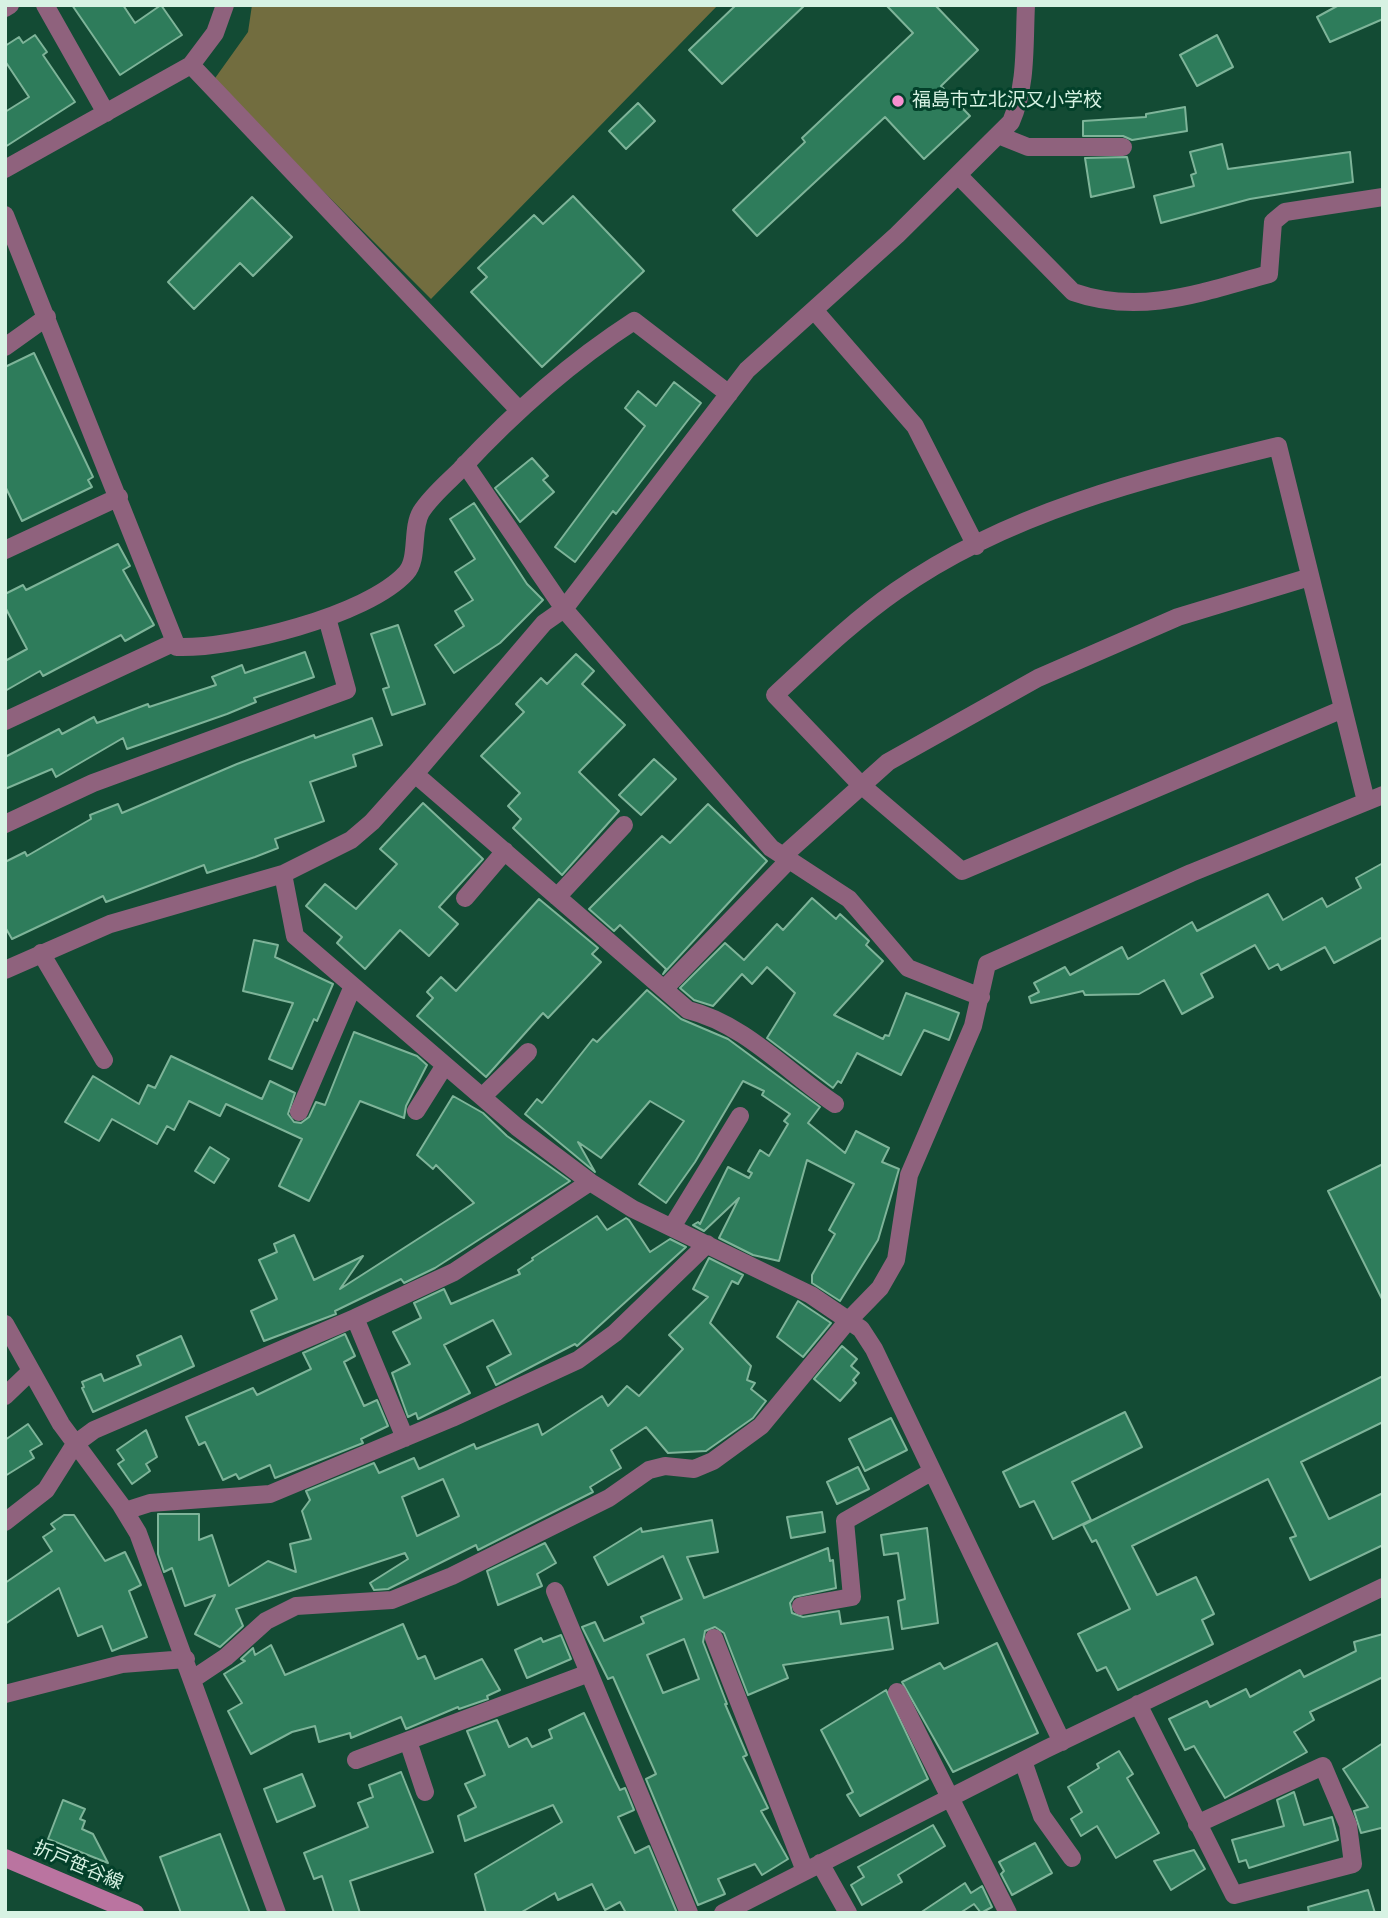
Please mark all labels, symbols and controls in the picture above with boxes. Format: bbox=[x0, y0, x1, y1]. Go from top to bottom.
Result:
place label: 福島市立北沢又小学校 bbox=[912, 90, 1102, 112]
marker: 福島市立北沢又小学校 bbox=[890, 93, 906, 109]
street label: 折戸笹谷線 bbox=[30, 1837, 126, 1895]

